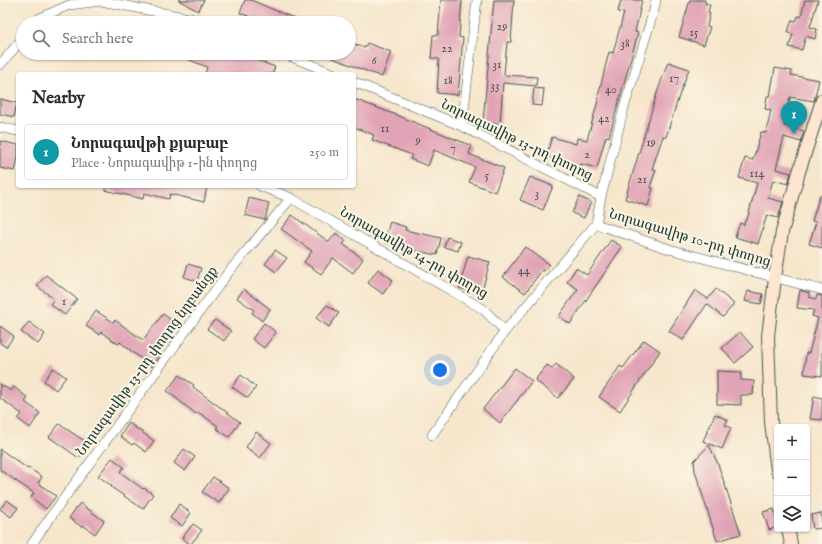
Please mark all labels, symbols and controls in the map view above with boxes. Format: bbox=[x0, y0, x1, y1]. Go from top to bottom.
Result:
search box bbox=[16, 16, 356, 60]
house number: 29 bbox=[497, 19, 507, 34]
house number: 15 bbox=[690, 25, 699, 40]
icon: search bbox=[30, 27, 52, 49]
text: Search here bbox=[62, 29, 133, 48]
house number: 38 bbox=[620, 36, 630, 51]
house number: 22 bbox=[441, 41, 453, 56]
house number: 6 bbox=[371, 53, 377, 68]
house number: 31 bbox=[493, 57, 501, 72]
house number: 17 bbox=[669, 71, 679, 86]
house number: 18 bbox=[443, 73, 453, 88]
house number: 33 bbox=[491, 78, 499, 93]
house number: 40 bbox=[605, 82, 617, 97]
text: Nearby bbox=[32, 88, 85, 109]
street label: Նորագավիթ 13-րդ փողոց bbox=[438, 95, 596, 185]
pin: 1 bbox=[781, 101, 807, 134]
house number: 42 bbox=[598, 111, 610, 126]
house number: 11 bbox=[381, 121, 389, 136]
house number: 9 bbox=[414, 133, 421, 148]
text: Նորագավթի քյաբաբ bbox=[71, 134, 228, 153]
house number: 19 bbox=[646, 135, 656, 150]
house number: 7 bbox=[450, 141, 456, 156]
text: 1 bbox=[44, 144, 48, 161]
text: 250 m bbox=[309, 144, 339, 161]
house number: 2 bbox=[584, 147, 590, 162]
text: Place · Նորագավիթ 1-ին փողոց bbox=[71, 155, 257, 172]
house number: 114 bbox=[750, 166, 765, 181]
house number: 5 bbox=[485, 168, 490, 183]
house number: 21 bbox=[637, 172, 647, 187]
house number: 3 bbox=[535, 186, 539, 201]
street label: Նորագավիթ 14-րդ փողոց bbox=[337, 203, 491, 303]
street label: Նորագավիթ 10-րդ փողոց bbox=[607, 205, 773, 271]
street label: Նորագավիթ 13-րդ փողոց նրբանցք bbox=[72, 263, 222, 459]
house number: 44 bbox=[518, 263, 530, 278]
house number: 1 bbox=[62, 294, 66, 309]
your location bbox=[430, 360, 450, 380]
map controls bbox=[774, 424, 810, 532]
button: + bbox=[774, 424, 810, 460]
button: − bbox=[774, 460, 810, 496]
button: layers bbox=[774, 496, 810, 532]

